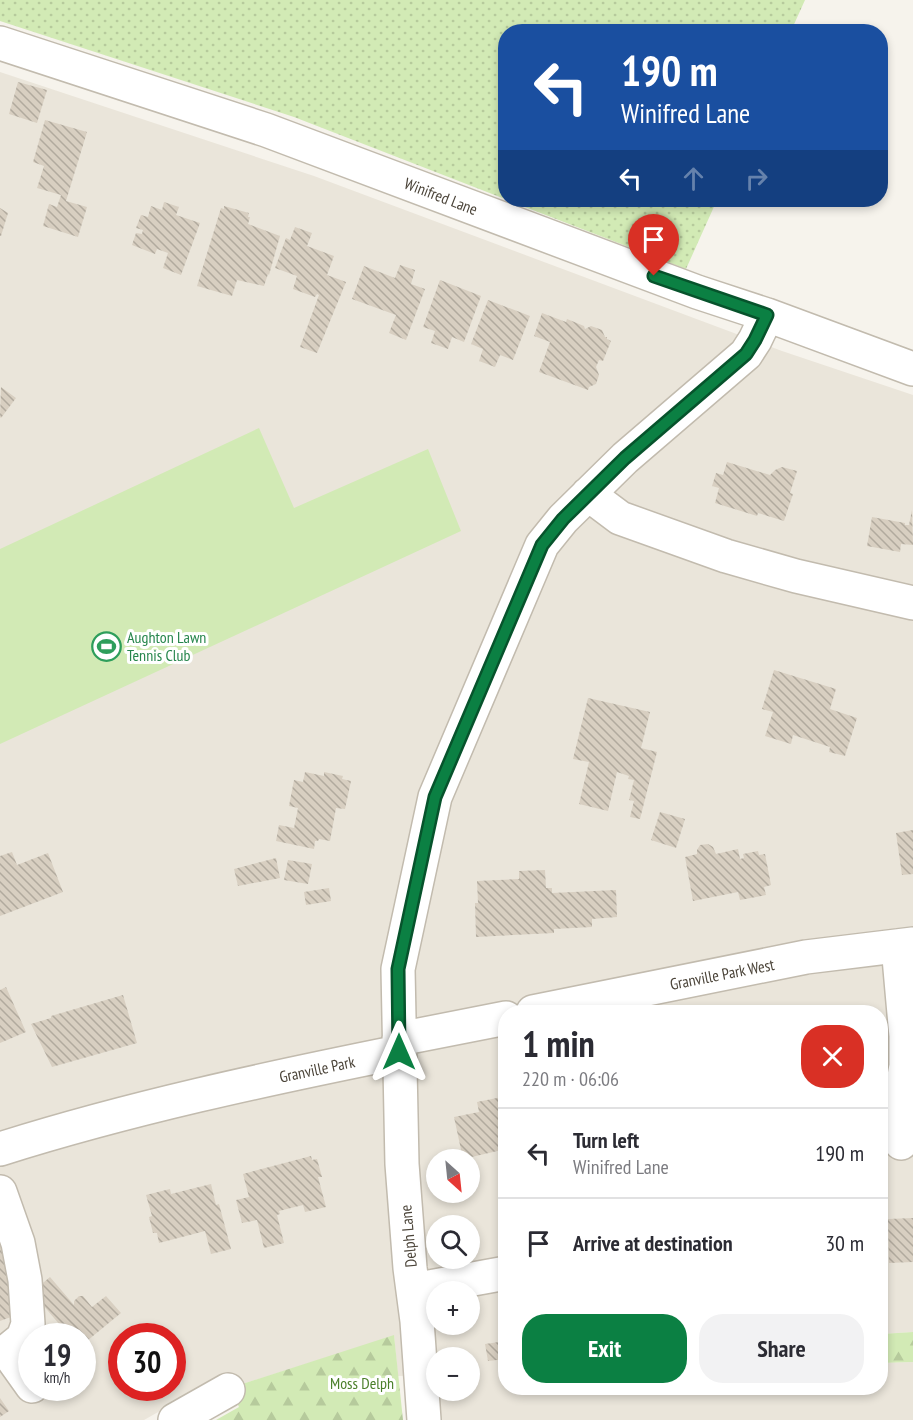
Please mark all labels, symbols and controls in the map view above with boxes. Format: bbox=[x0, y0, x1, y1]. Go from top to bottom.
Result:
text: 190 m bbox=[621, 43, 718, 98]
icon: left bbox=[522, 48, 600, 126]
text: Winifred Lane bbox=[621, 96, 750, 130]
icon: left bbox=[614, 162, 647, 195]
icon: ahead bbox=[677, 162, 710, 195]
icon: right bbox=[740, 162, 773, 195]
street label: Winifred Lane bbox=[402, 173, 480, 219]
pin bbox=[628, 214, 679, 276]
icon: arrive bbox=[637, 223, 670, 256]
place label: Aughton Lawn Tennis Club bbox=[127, 627, 206, 665]
sports icon: Aughton Lawn Tennis Club bbox=[90, 630, 122, 662]
street label: Granville Park West bbox=[668, 954, 776, 994]
position arrow bbox=[367, 1020, 431, 1084]
text: 1 min bbox=[522, 1020, 595, 1067]
button: close bbox=[801, 1025, 864, 1088]
street label: Granville Park bbox=[277, 1051, 357, 1087]
text: 220 m · 06:06 bbox=[522, 1066, 619, 1092]
text: Turn left bbox=[573, 1126, 639, 1154]
icon: left bbox=[522, 1137, 555, 1170]
text: 190 m bbox=[815, 1139, 864, 1167]
north arrow bbox=[426, 1149, 480, 1203]
map controls bbox=[426, 1149, 480, 1401]
text: Winifred Lane bbox=[573, 1154, 669, 1180]
street label: Delph Lane bbox=[395, 1204, 421, 1268]
button: search bbox=[426, 1215, 480, 1269]
icon: arrive bbox=[522, 1227, 555, 1260]
text: Arrive at destination bbox=[573, 1229, 733, 1257]
text: 30 m bbox=[825, 1229, 864, 1257]
button: + bbox=[426, 1281, 480, 1335]
button: Exit bbox=[522, 1314, 687, 1383]
button: Share bbox=[699, 1314, 864, 1383]
speed limit sign: 30 bbox=[108, 1323, 186, 1401]
text: 19 bbox=[43, 1335, 71, 1374]
button: − bbox=[426, 1347, 480, 1401]
text: km/h bbox=[44, 1368, 70, 1387]
park label: Moss Delph bbox=[330, 1373, 394, 1393]

